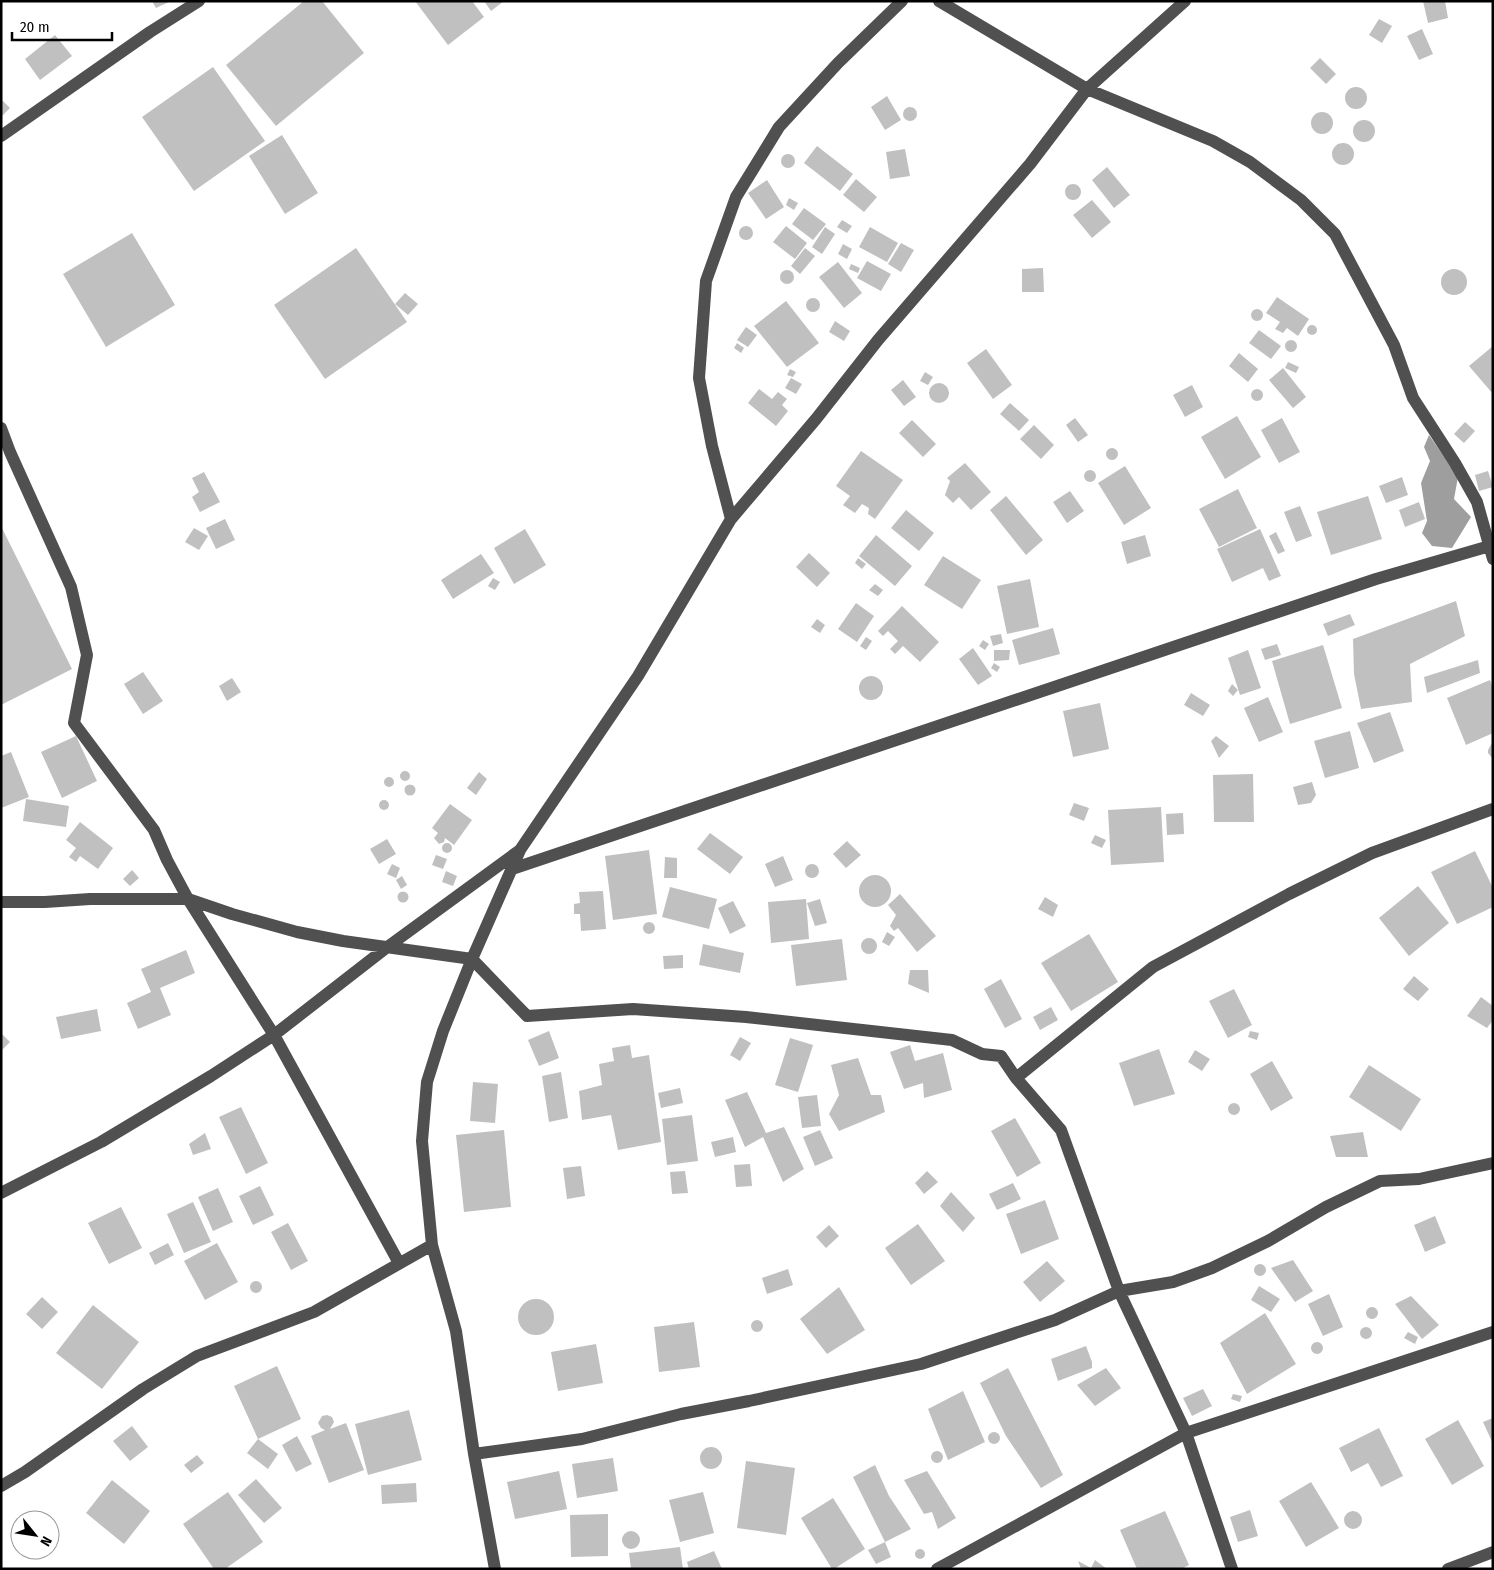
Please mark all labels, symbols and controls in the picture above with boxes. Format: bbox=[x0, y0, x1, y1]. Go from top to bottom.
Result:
scale bar bbox=[12, 10, 112, 42]
text: 20 m bbox=[20, 18, 50, 36]
north arrow bbox=[10, 1510, 60, 1560]
text: N bbox=[36, 1533, 55, 1549]

